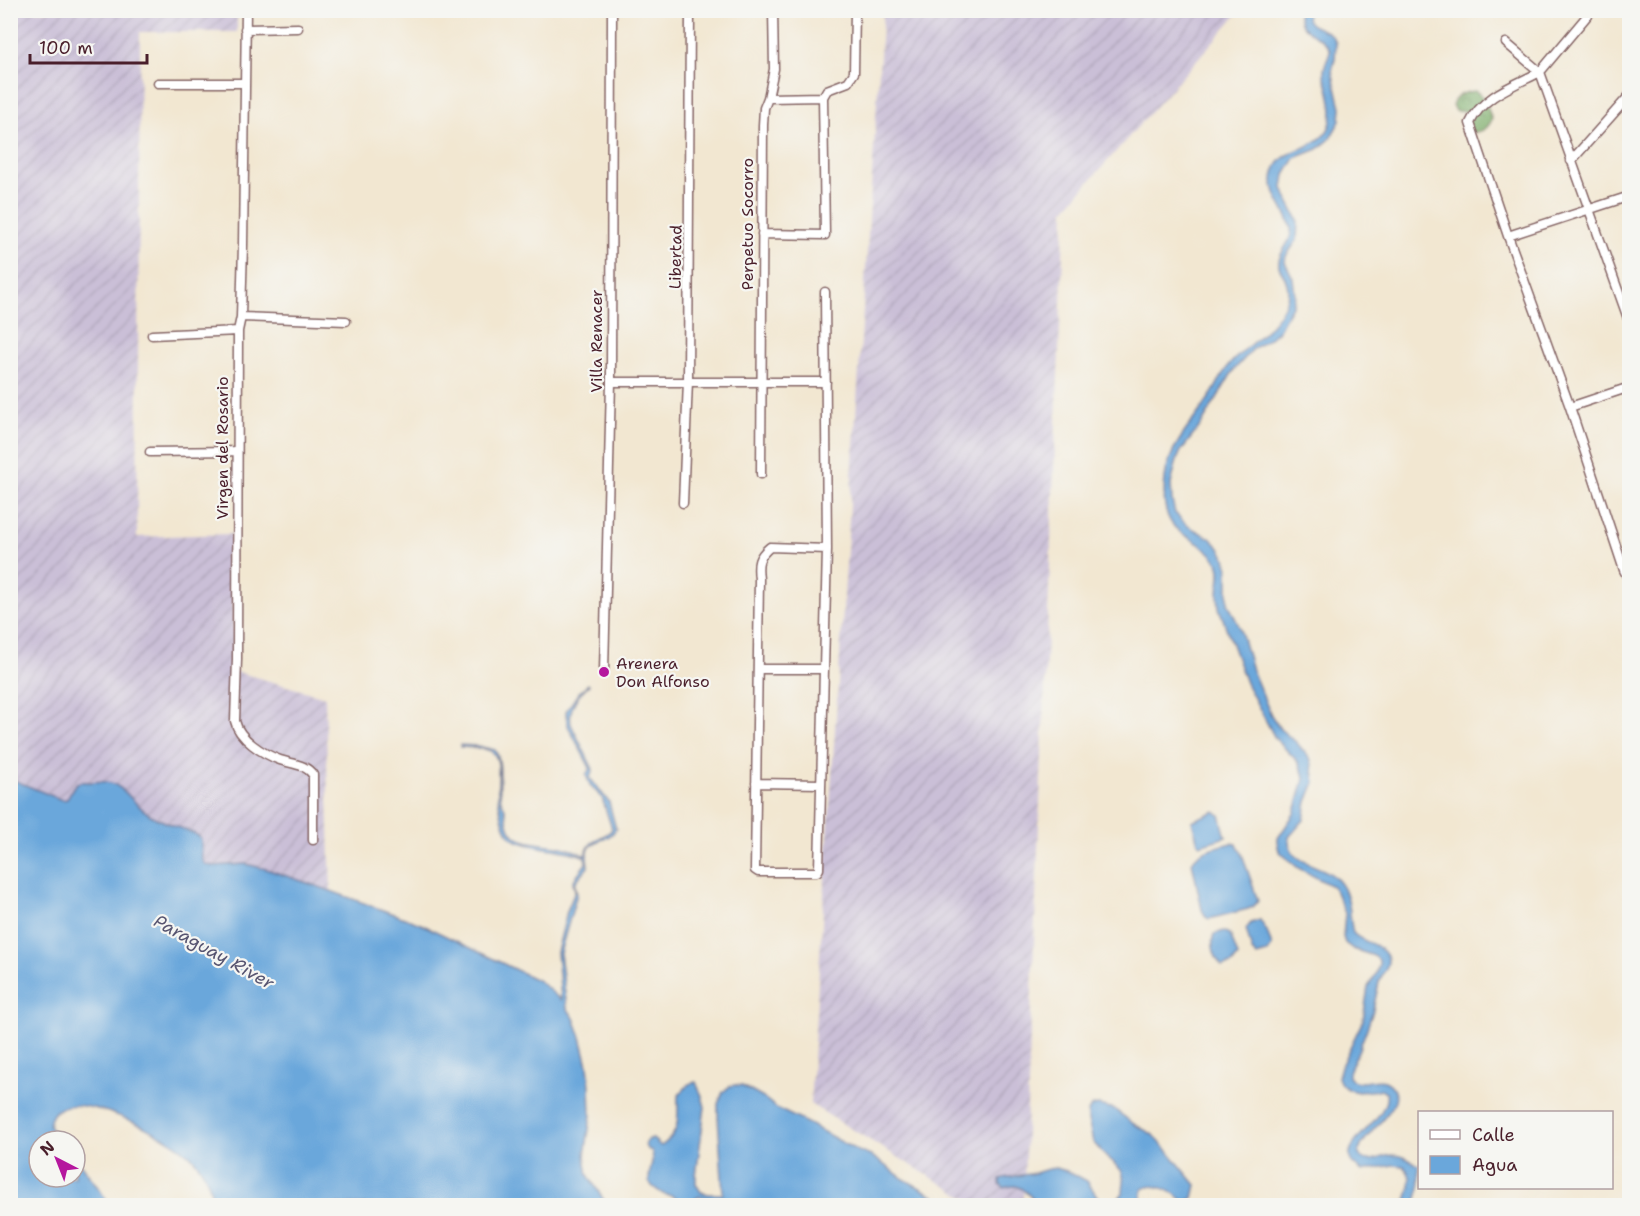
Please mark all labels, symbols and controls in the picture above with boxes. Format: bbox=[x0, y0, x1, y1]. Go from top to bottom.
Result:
scale bar bbox=[30, 27, 147, 65]
text: 100 m bbox=[39, 36, 93, 60]
street label: Perpetuo Socorro bbox=[737, 158, 758, 290]
street label: Libertad bbox=[664, 225, 687, 289]
street label: Villa Renacer bbox=[586, 289, 607, 393]
street label: Virgen del Rosario bbox=[212, 376, 233, 520]
place label: Arenera Don Alfonso bbox=[616, 653, 710, 692]
marker: Arenera Don Alfonso bbox=[597, 665, 611, 679]
water label: Paraguay River bbox=[150, 909, 279, 995]
legend bbox=[1418, 1111, 1613, 1189]
text: Calle bbox=[1472, 1123, 1515, 1147]
north arrow bbox=[27, 1129, 87, 1189]
text: N bbox=[36, 1136, 59, 1160]
text: Agua bbox=[1472, 1153, 1517, 1177]

